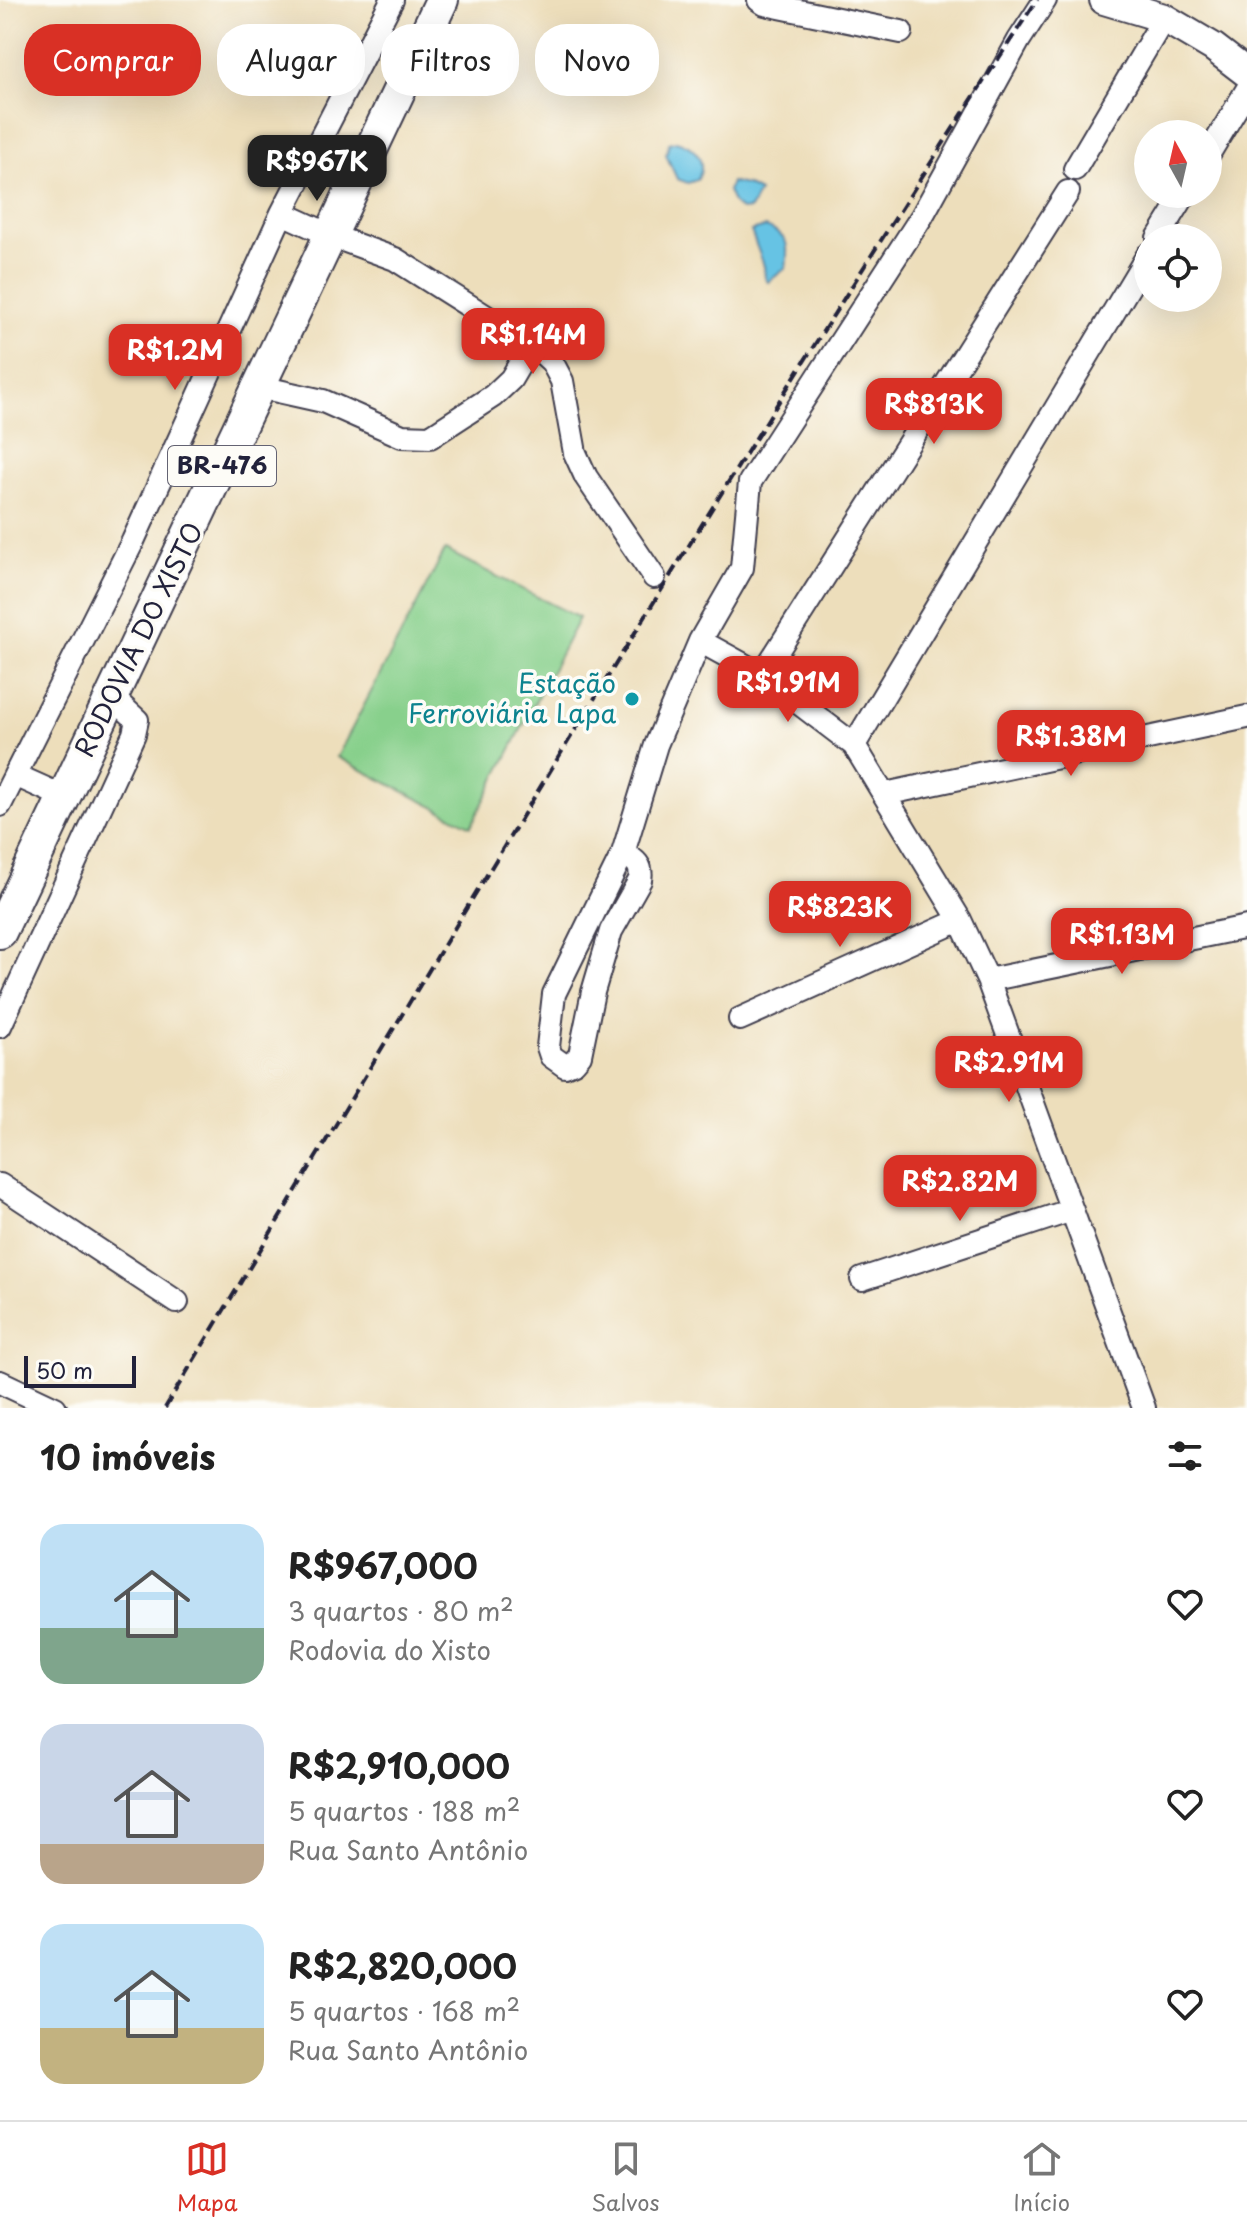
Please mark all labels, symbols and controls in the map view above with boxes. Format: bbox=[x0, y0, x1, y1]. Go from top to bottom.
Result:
chip: Comprar bbox=[24, 24, 201, 96]
chip: Alugar bbox=[217, 24, 365, 96]
chip: Filtros bbox=[381, 24, 519, 96]
chip: Novo bbox=[535, 24, 659, 96]
north arrow bbox=[1134, 120, 1222, 208]
map controls bbox=[1134, 120, 1222, 312]
pin: R$967K bbox=[252, 135, 382, 203]
text: R$967K bbox=[266, 141, 368, 180]
button: locate bbox=[1134, 224, 1222, 312]
pin: R$1.14M bbox=[459, 308, 607, 376]
text: R$1.14M bbox=[480, 314, 586, 353]
pin: R$1.2M bbox=[110, 324, 240, 392]
text: R$1.2M bbox=[127, 330, 223, 369]
pin: R$813K bbox=[869, 378, 999, 446]
text: R$813K bbox=[884, 384, 984, 423]
road number: BR-476 bbox=[168, 446, 276, 486]
street label: RODOVIA DO XISTO bbox=[64, 515, 211, 763]
pin: R$1.91M bbox=[714, 656, 862, 724]
text: R$1.91M bbox=[735, 662, 841, 701]
place label: Estação Ferroviária Lapa bbox=[408, 663, 616, 732]
marker: Estação Ferroviária Lapa bbox=[623, 690, 641, 708]
pin: R$1.38M bbox=[997, 710, 1145, 778]
text: R$1.38M bbox=[1015, 716, 1127, 755]
pin: R$823K bbox=[775, 881, 905, 949]
text: R$823K bbox=[787, 887, 893, 926]
pin: R$1.13M bbox=[1048, 908, 1196, 976]
text: R$1.13M bbox=[1069, 914, 1175, 953]
pin: R$2.91M bbox=[935, 1036, 1083, 1104]
text: R$2.91M bbox=[953, 1042, 1065, 1081]
pin: R$2.82M bbox=[886, 1155, 1034, 1223]
text: R$2.82M bbox=[902, 1161, 1019, 1200]
scale bar bbox=[24, 1352, 136, 1388]
text: 50 m bbox=[36, 1353, 93, 1386]
text: 10 imóveis bbox=[40, 1430, 216, 1482]
icon: filters bbox=[1163, 1434, 1207, 1478]
text: R$967,000 bbox=[288, 1539, 478, 1591]
icon: home bbox=[104, 1556, 200, 1652]
icon: heart bbox=[1163, 1582, 1207, 1626]
text: 3 quartos · 80 m² bbox=[288, 1591, 514, 1630]
text: Rodovia do Xisto bbox=[288, 1630, 491, 1669]
text: R$2,910,000 bbox=[288, 1739, 510, 1791]
icon: home bbox=[104, 1756, 200, 1852]
icon: heart bbox=[1163, 1782, 1207, 1826]
text: 5 quartos · 188 m² bbox=[288, 1791, 521, 1830]
text: Rua Santo Antônio bbox=[288, 1830, 528, 1869]
text: R$2,820,000 bbox=[288, 1939, 517, 1991]
icon: home bbox=[104, 1956, 200, 2052]
icon: heart bbox=[1163, 1982, 1207, 2026]
text: 5 quartos · 168 m² bbox=[288, 1991, 520, 2030]
text: Rua Santo Antônio bbox=[288, 2030, 528, 2069]
tab: Mapa bbox=[177, 2137, 238, 2218]
tab: Salvos bbox=[592, 2137, 659, 2218]
tab: Início bbox=[1013, 2137, 1070, 2218]

